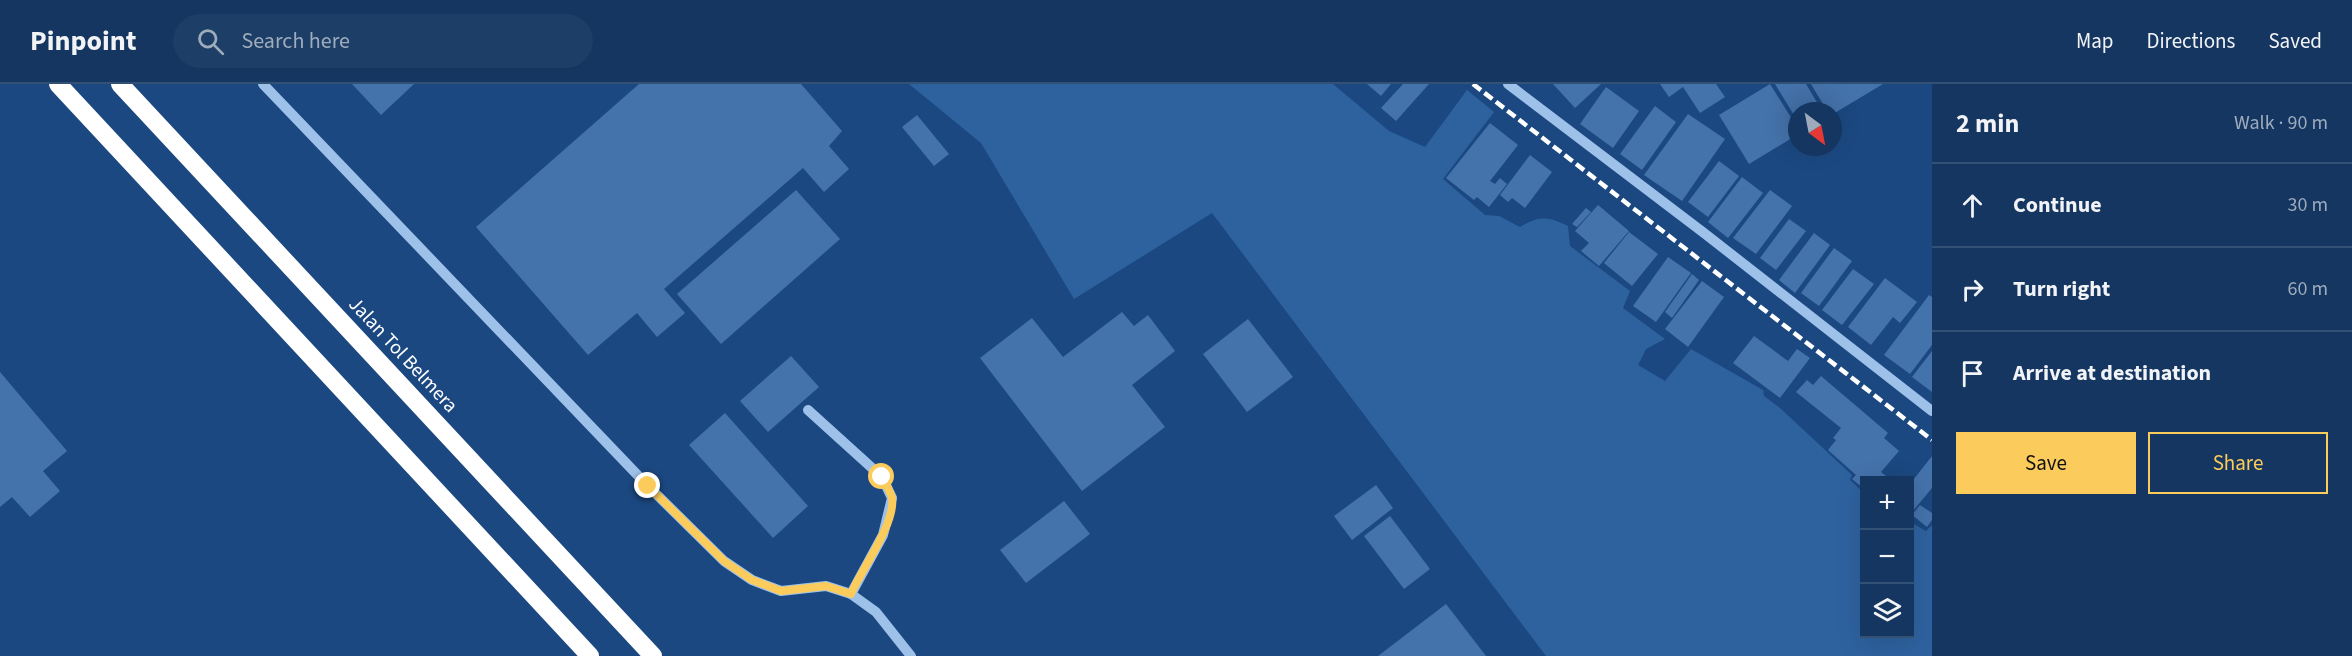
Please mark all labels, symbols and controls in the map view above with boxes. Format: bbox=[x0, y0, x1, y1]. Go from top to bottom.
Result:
search box bbox=[173, 14, 593, 68]
text: Pinpoint bbox=[30, 21, 137, 61]
icon: search bbox=[194, 25, 227, 58]
text: Search here bbox=[242, 25, 350, 57]
text: Map bbox=[2076, 26, 2114, 56]
text: Directions bbox=[2147, 26, 2235, 56]
text: Saved bbox=[2268, 26, 2322, 56]
north arrow bbox=[1788, 102, 1842, 156]
text: 2 min bbox=[1956, 105, 2019, 142]
text: Walk · 90 m bbox=[2234, 109, 2328, 137]
icon: ahead bbox=[1956, 189, 1989, 222]
text: Continue bbox=[2013, 189, 2102, 221]
text: 30 m bbox=[2288, 191, 2328, 219]
icon: right bbox=[1956, 273, 1989, 306]
text: Turn right bbox=[2013, 273, 2110, 305]
text: 60 m bbox=[2288, 275, 2328, 303]
street label: Jalan Tol Belmera bbox=[342, 291, 464, 419]
icon: arrive bbox=[1956, 357, 1989, 390]
text: Arrive at destination bbox=[2013, 357, 2211, 389]
button: Save bbox=[1956, 432, 2136, 494]
button: Share bbox=[2148, 432, 2328, 494]
route start bbox=[868, 463, 894, 489]
route end bbox=[634, 472, 660, 498]
map controls bbox=[1860, 476, 1914, 638]
button: + bbox=[1860, 476, 1914, 530]
button: − bbox=[1860, 530, 1914, 584]
button: layers bbox=[1860, 584, 1914, 638]

